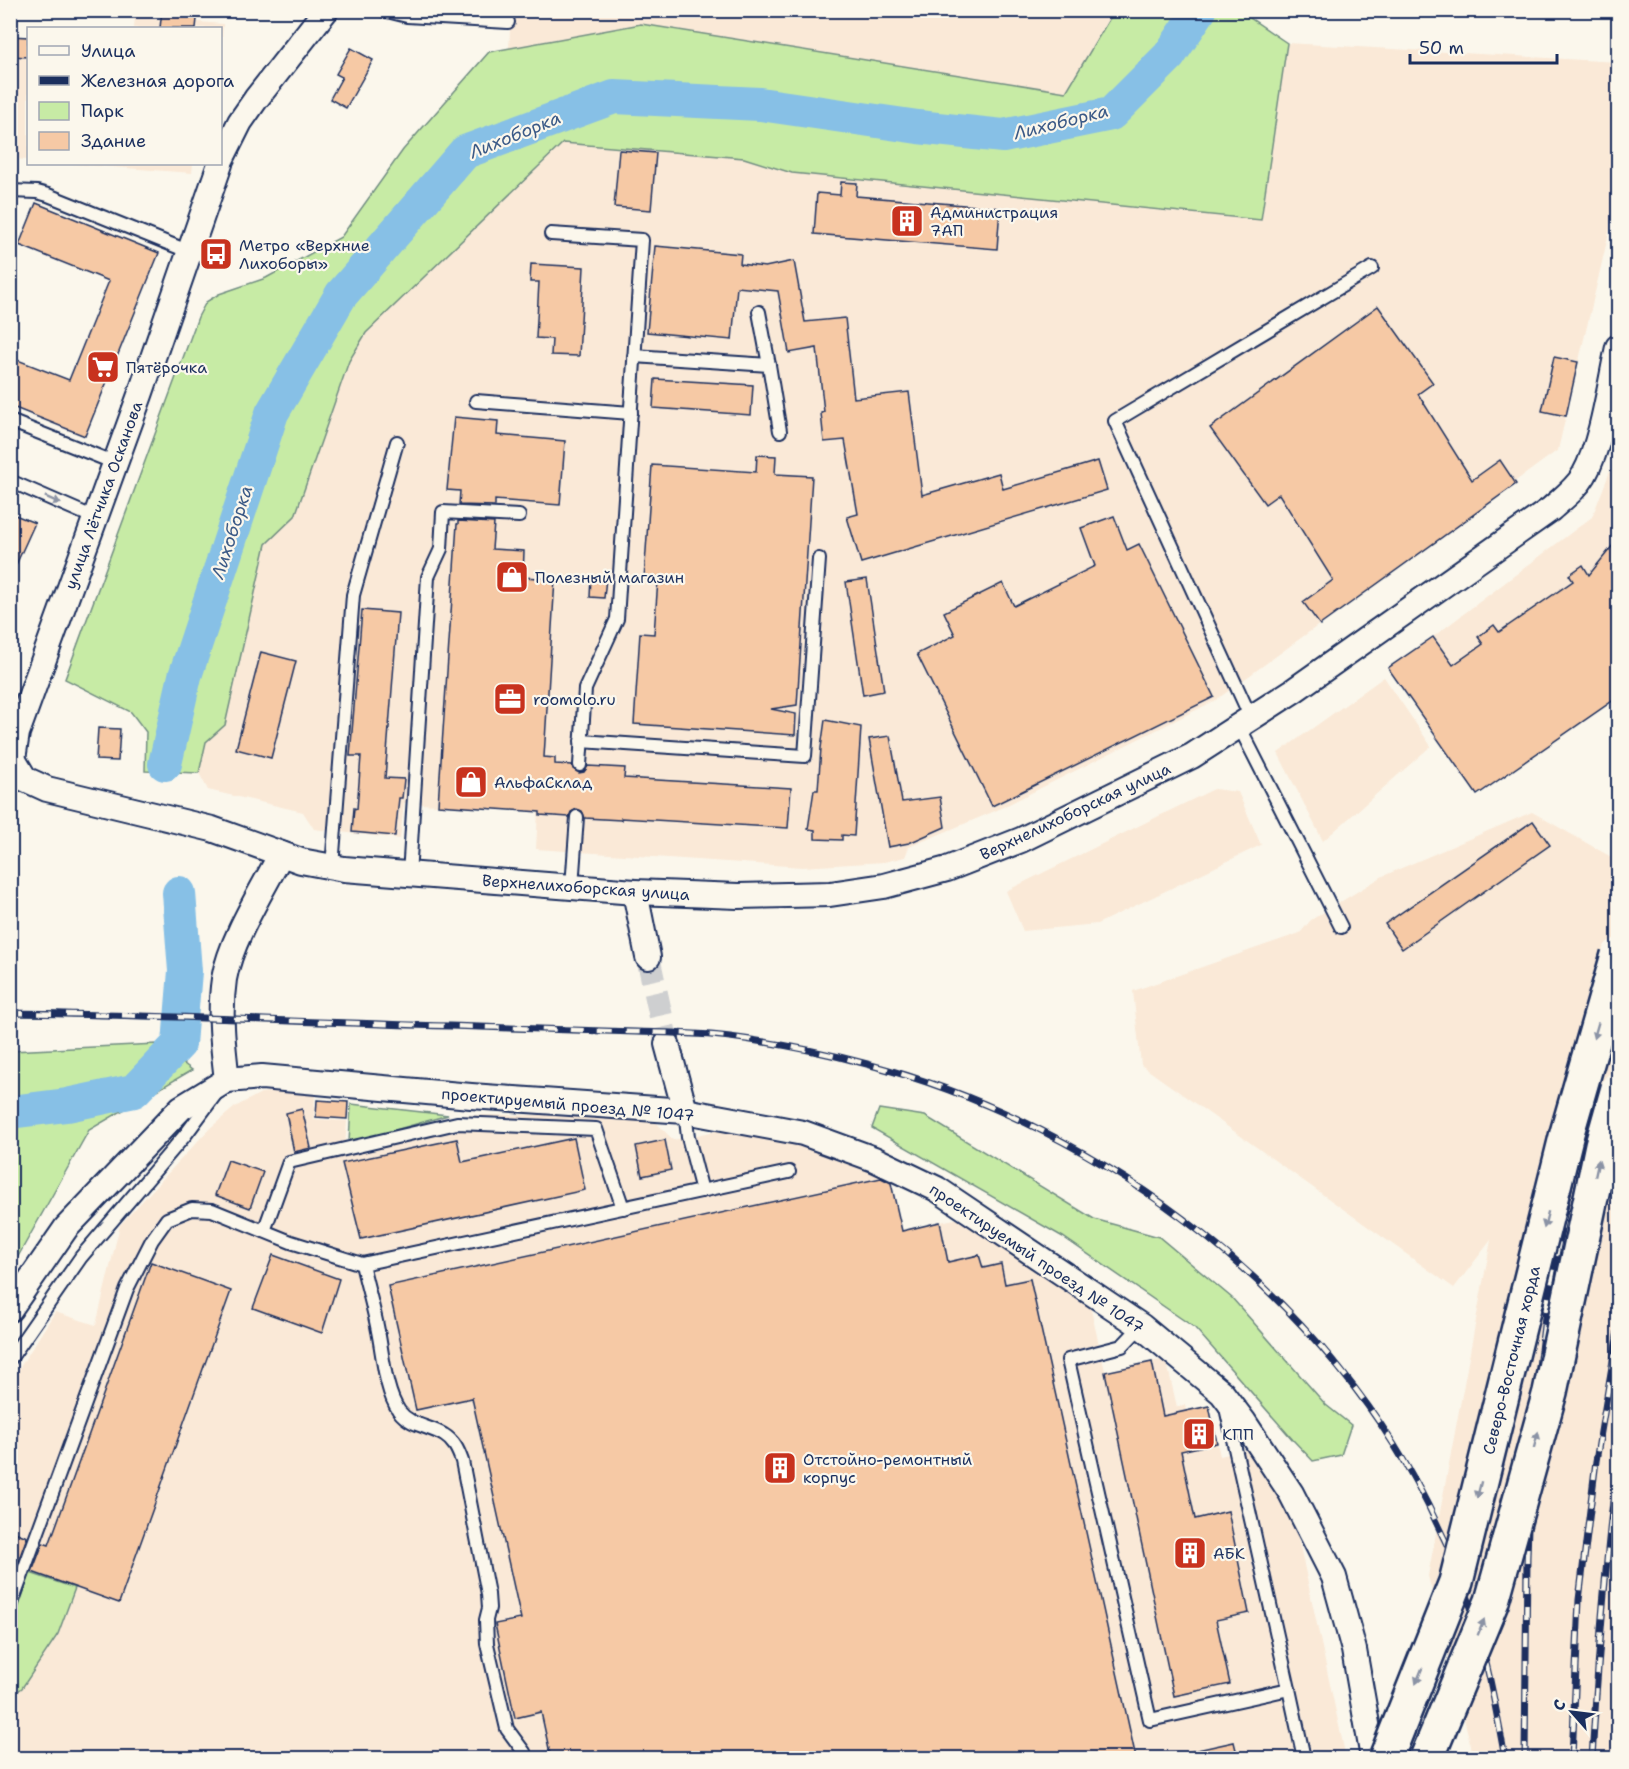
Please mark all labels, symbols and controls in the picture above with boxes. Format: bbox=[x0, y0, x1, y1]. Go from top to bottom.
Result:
legend bbox=[27, 27, 222, 165]
scale bar bbox=[1410, 27, 1557, 65]
text: 50 m bbox=[1419, 36, 1464, 60]
text: Улица bbox=[81, 39, 135, 63]
text: Железная дорога bbox=[81, 69, 234, 93]
text: Парк bbox=[81, 99, 124, 123]
water label: Лихоборка bbox=[1010, 99, 1111, 146]
water label: Лихоборка bbox=[465, 106, 564, 165]
text: Здание bbox=[81, 129, 146, 153]
place label: Администрация 7АП bbox=[930, 202, 1058, 241]
building icon: Администрация 7АП bbox=[889, 203, 925, 239]
place label: Метро «Верхние Лихоборы» bbox=[239, 235, 370, 274]
bus stop icon: Метро «Верхние Лихоборы» bbox=[198, 236, 234, 272]
supermarket icon: Пятёрочка bbox=[85, 349, 121, 385]
place label: Пятёрочка bbox=[126, 357, 207, 378]
street label: улица Лётчика Осканова bbox=[60, 398, 147, 592]
water label: Лихоборка bbox=[205, 482, 258, 583]
one-way arrow bbox=[44, 495, 62, 505]
shop icon: Полезный магазин bbox=[494, 559, 530, 595]
place label: Полезный магазин bbox=[535, 567, 684, 588]
office icon: roomolo.ru bbox=[492, 681, 528, 717]
place label: roomolo.ru bbox=[533, 689, 616, 710]
street label: Верхнелихоборская улица bbox=[976, 758, 1174, 865]
shop icon: АльфаСклад bbox=[453, 764, 489, 800]
place label: АльфаСклад bbox=[494, 772, 592, 793]
street label: Верхнелихоборская улица bbox=[481, 870, 691, 905]
one-way arrow bbox=[1591, 1022, 1601, 1040]
street label: проектируемый проезд № 1047 bbox=[441, 1083, 695, 1126]
one-way arrow bbox=[1593, 1158, 1602, 1177]
street label: проектируемый проезд № 1047 bbox=[926, 1179, 1148, 1338]
one-way arrow bbox=[1540, 1210, 1550, 1229]
street label: Северо-Восточная хорда bbox=[1478, 1264, 1545, 1457]
building icon: КПП bbox=[1181, 1416, 1217, 1452]
place label: КПП bbox=[1222, 1424, 1254, 1445]
one-way arrow bbox=[1532, 1431, 1542, 1449]
place label: Отстойно-ремонтный корпус bbox=[803, 1449, 972, 1488]
building icon: Отстойно-ремонтный корпус bbox=[762, 1450, 798, 1486]
one-way arrow bbox=[1474, 1482, 1483, 1500]
building icon: АБК bbox=[1172, 1535, 1208, 1571]
place label: АБК bbox=[1213, 1543, 1246, 1564]
one-way arrow bbox=[1476, 1617, 1486, 1635]
one-way arrow bbox=[1414, 1667, 1424, 1685]
north arrow bbox=[1542, 1682, 1602, 1742]
text: С bbox=[1548, 1696, 1571, 1714]

